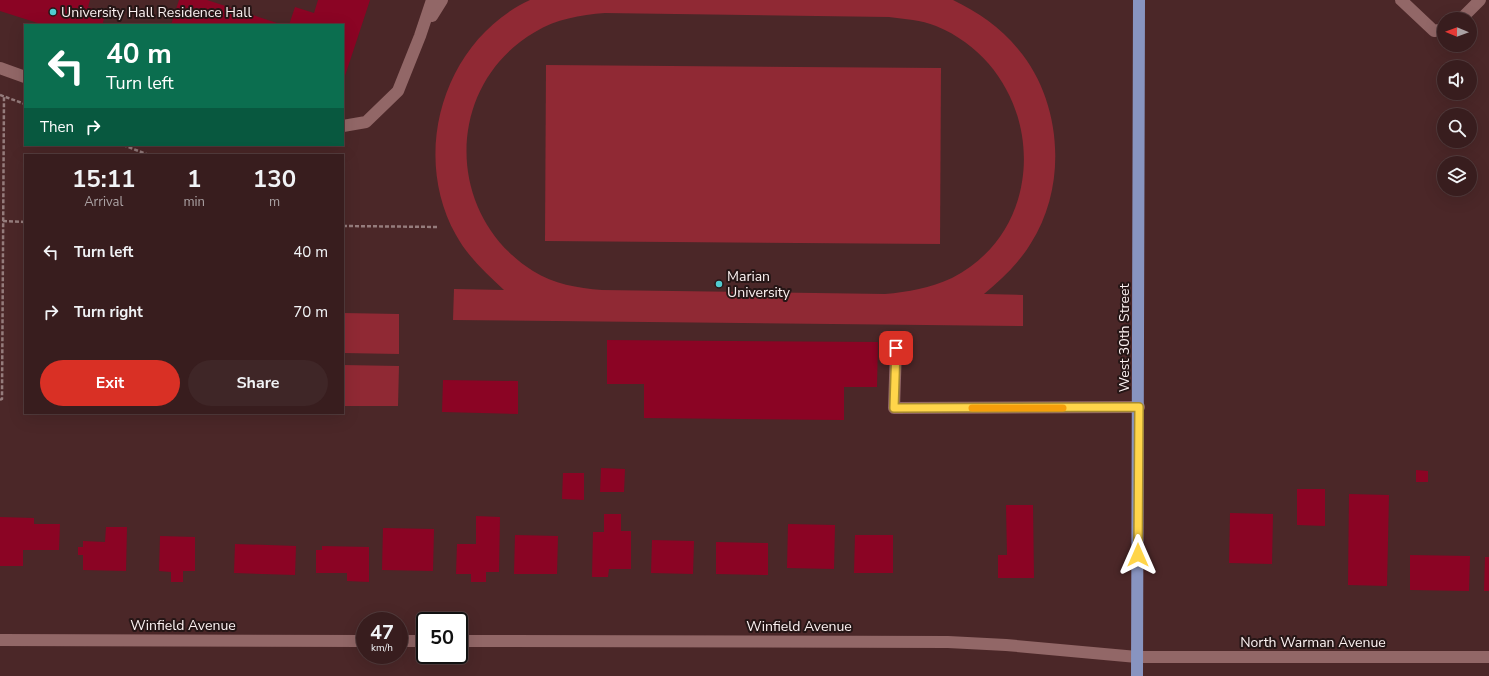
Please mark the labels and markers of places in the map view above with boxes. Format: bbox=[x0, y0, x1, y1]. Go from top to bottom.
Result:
place label: University Hall Residence Hall bbox=[61, 3, 252, 22]
marker: University Hall Residence Hall bbox=[48, 7, 58, 17]
place label: Marian University bbox=[727, 267, 791, 302]
marker: Marian University bbox=[714, 279, 724, 289]
pin bbox=[879, 331, 913, 365]

